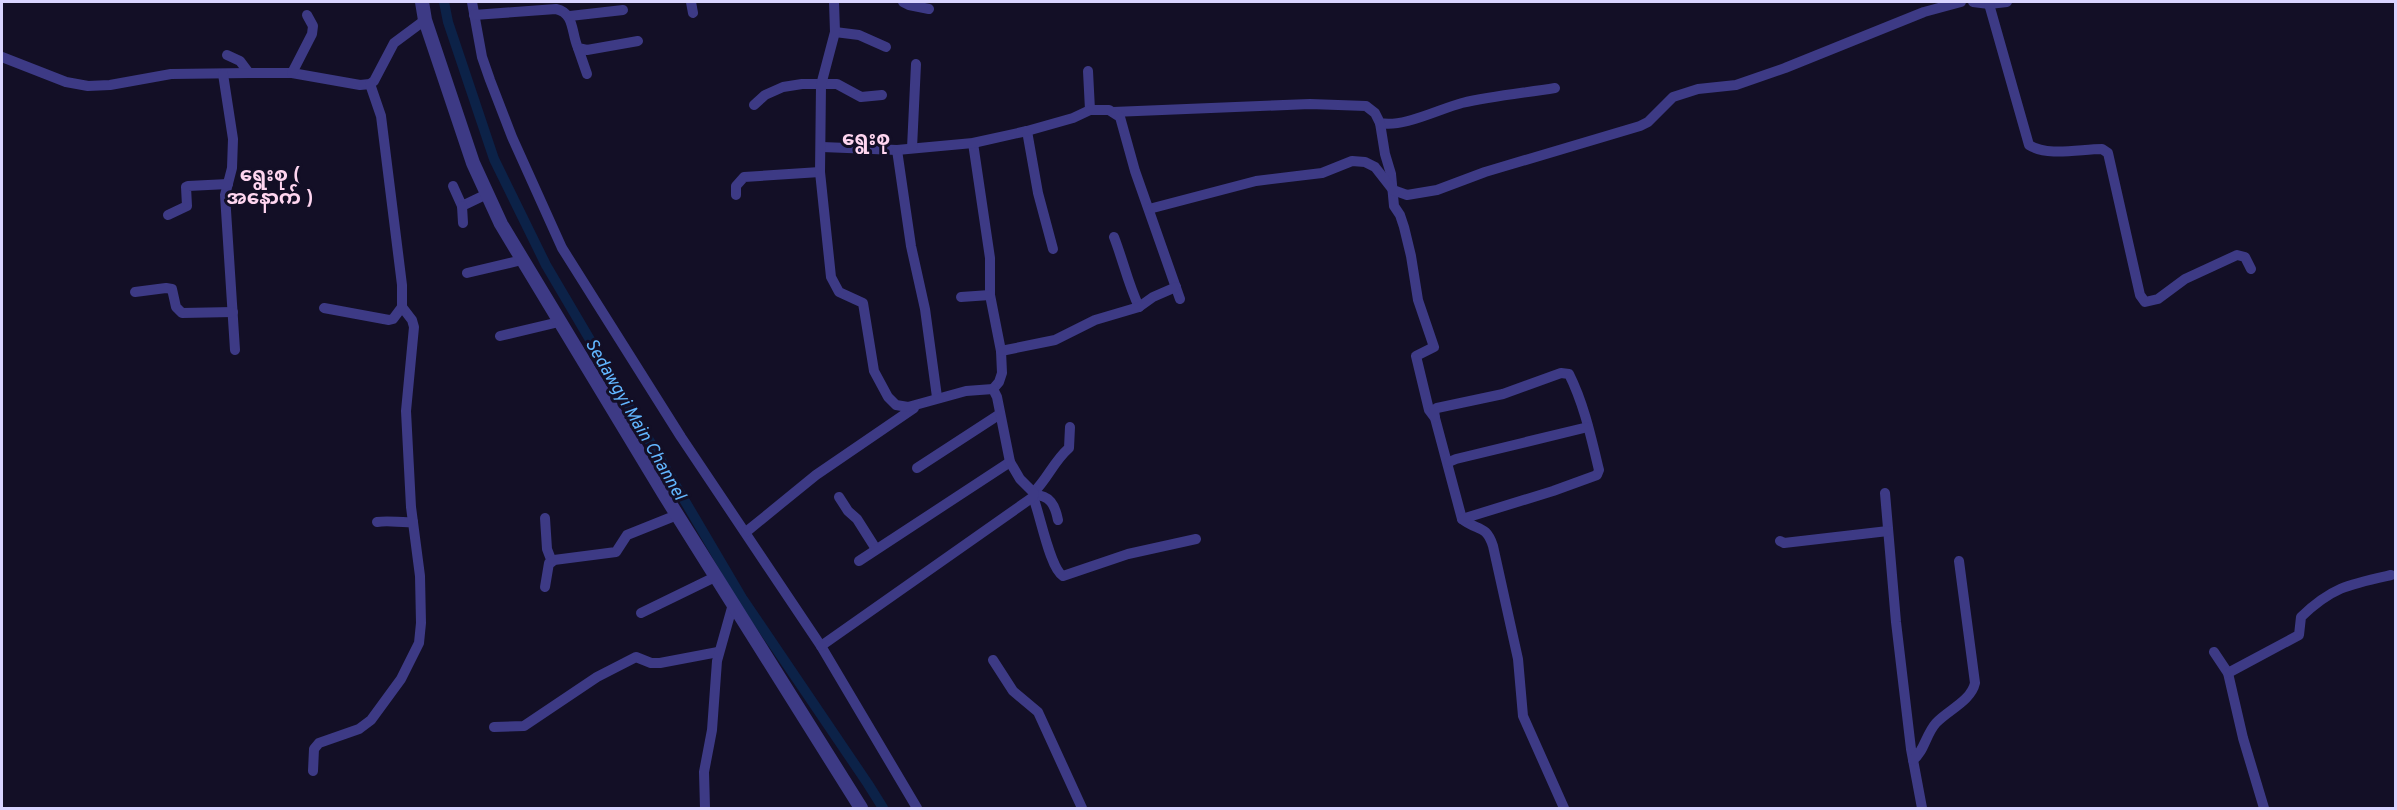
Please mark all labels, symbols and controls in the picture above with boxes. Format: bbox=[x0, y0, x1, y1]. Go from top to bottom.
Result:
district label: ရွေးစု bbox=[842, 127, 890, 154]
district label: ရွေးစု ( အနောက် ) bbox=[227, 163, 313, 213]
water label: Sedawgyi Main Channel bbox=[579, 335, 691, 506]

